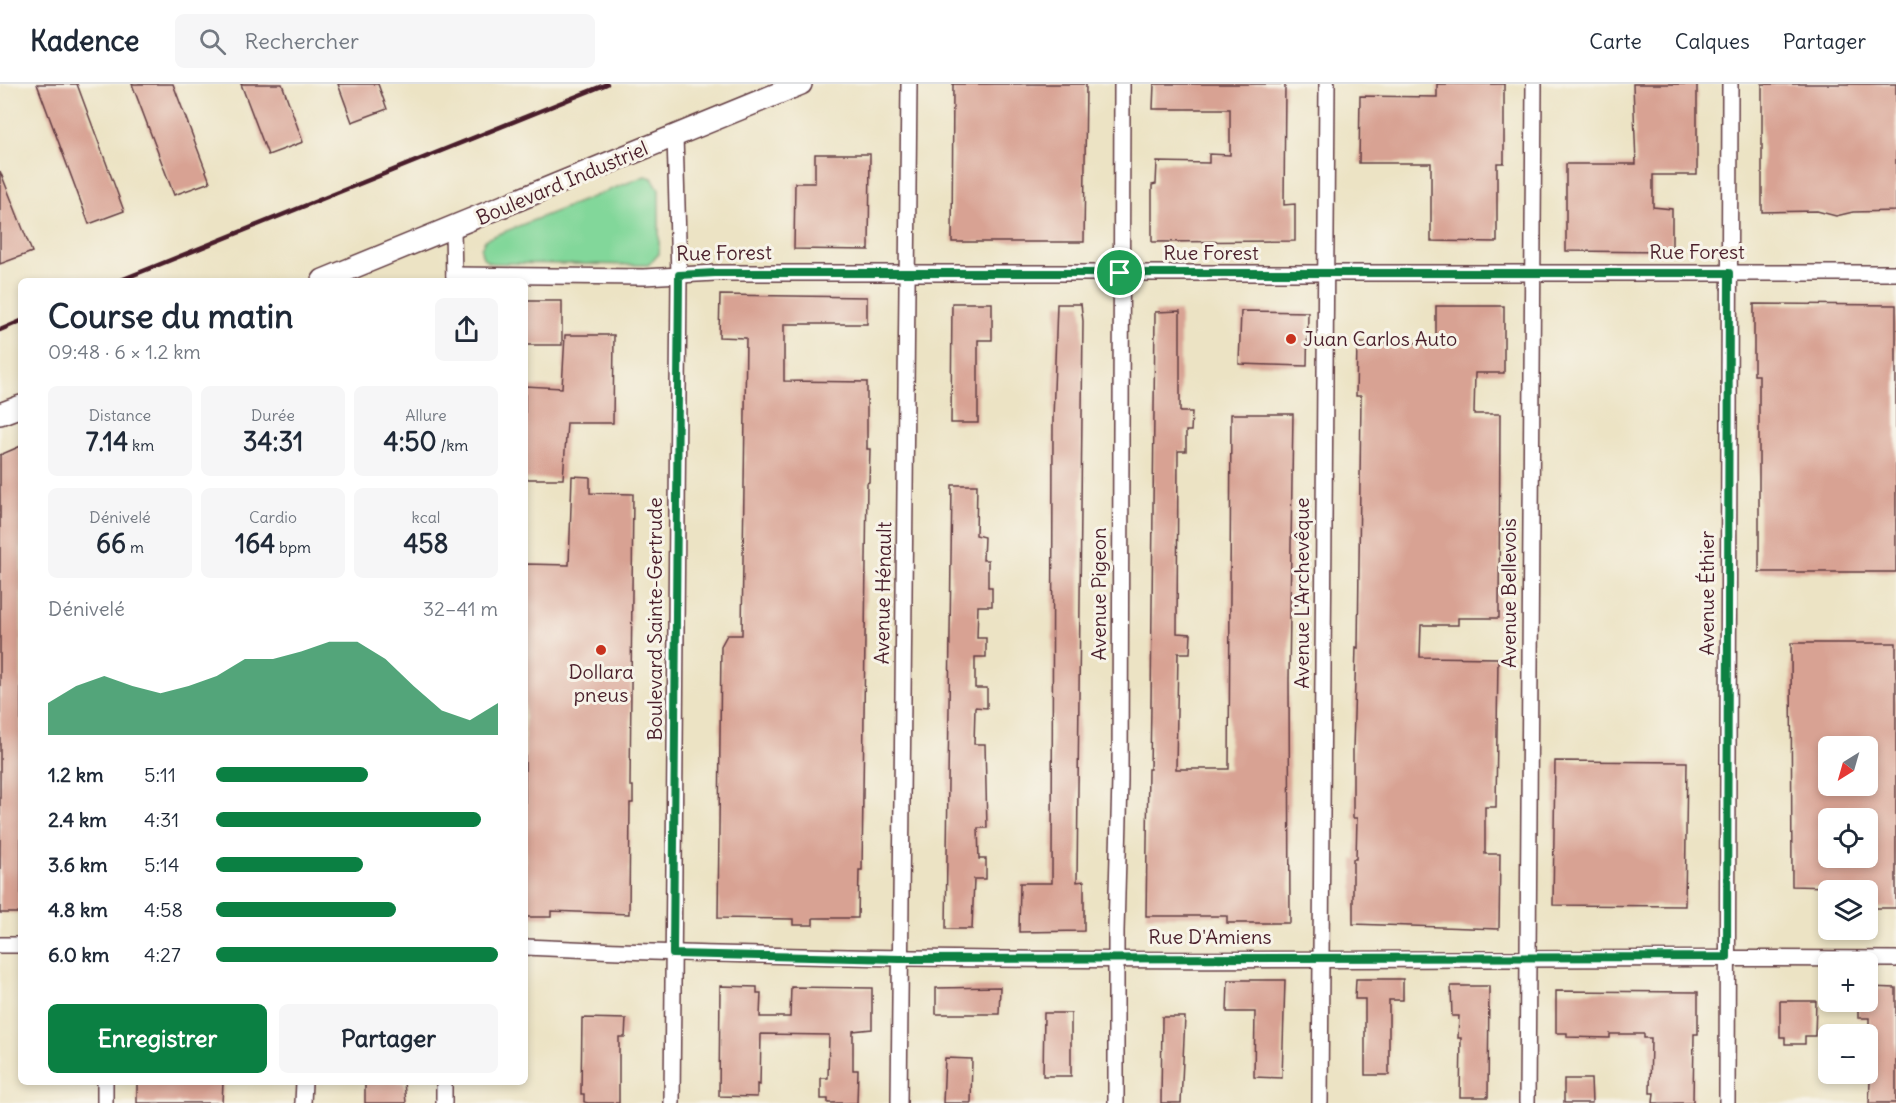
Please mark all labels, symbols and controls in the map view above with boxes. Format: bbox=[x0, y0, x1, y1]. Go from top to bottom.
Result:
search box bbox=[175, 14, 595, 68]
text: Kadence bbox=[30, 23, 139, 59]
icon: search bbox=[196, 25, 229, 58]
text: Rechercher bbox=[244, 27, 359, 55]
text: Carte bbox=[1589, 28, 1642, 55]
text: Calques bbox=[1675, 28, 1750, 55]
text: Partager bbox=[1783, 28, 1866, 55]
street label: Boulevard Industriel bbox=[472, 135, 651, 230]
street label: Rue Forest bbox=[676, 239, 772, 266]
street label: Rue Forest bbox=[1649, 239, 1745, 264]
street label: Rue Forest bbox=[1163, 240, 1259, 265]
pin bbox=[1094, 247, 1145, 298]
icon: arrive bbox=[1103, 256, 1136, 289]
text: Course du matin bbox=[48, 295, 293, 337]
button: share bbox=[435, 298, 498, 361]
place label: Juan Carlos Auto bbox=[1303, 326, 1457, 351]
marker: Juan Carlos Auto bbox=[1284, 332, 1298, 346]
text: 09:48 · 6 × 1.2 km bbox=[48, 339, 201, 364]
text: Distance bbox=[89, 405, 151, 425]
text: Durée bbox=[251, 405, 295, 425]
text: Allure bbox=[405, 405, 447, 425]
text: 7.14 bbox=[86, 425, 128, 458]
text: 34:31 bbox=[243, 425, 303, 458]
text: 4:50 bbox=[384, 425, 437, 458]
text: km bbox=[128, 435, 154, 455]
text: /km bbox=[437, 435, 468, 455]
street label: Boulevard Sainte-Gertrude bbox=[642, 497, 667, 741]
street label: Avenue L'Archevêque bbox=[1289, 497, 1314, 689]
text: Dénivelé bbox=[89, 507, 151, 527]
text: Cardio bbox=[249, 507, 297, 527]
text: kcal bbox=[412, 507, 440, 527]
street label: Avenue Bellevois bbox=[1496, 518, 1521, 668]
street label: Avenue Hénault bbox=[869, 521, 896, 665]
text: 66 bbox=[96, 527, 126, 560]
text: 164 bbox=[235, 527, 275, 560]
text: 458 bbox=[404, 527, 448, 560]
street label: Avenue Pigeon bbox=[1086, 527, 1111, 661]
street label: Avenue Éthier bbox=[1694, 531, 1719, 656]
text: m bbox=[126, 537, 144, 557]
text: bpm bbox=[275, 537, 311, 557]
text: Dénivelé bbox=[48, 596, 125, 621]
text: 32–41 m bbox=[423, 596, 498, 621]
marker: Dollara pneus bbox=[594, 643, 608, 657]
place label: Dollara pneus bbox=[568, 659, 634, 707]
north arrow bbox=[1818, 736, 1878, 796]
map controls bbox=[1818, 736, 1878, 1084]
text: 1.2 km bbox=[48, 762, 104, 787]
text: 5:11 bbox=[144, 762, 176, 787]
text: 2.4 km bbox=[48, 807, 107, 832]
text: 4:31 bbox=[144, 807, 179, 832]
button: locate bbox=[1818, 808, 1878, 868]
text: 3.6 km bbox=[48, 852, 108, 877]
text: 5:14 bbox=[144, 852, 180, 877]
button: layers bbox=[1818, 880, 1878, 940]
text: 4.8 km bbox=[48, 897, 108, 922]
text: 4:58 bbox=[144, 897, 183, 922]
street label: Rue D'Amiens bbox=[1148, 924, 1272, 949]
text: 6.0 km bbox=[48, 942, 109, 967]
text: 4:27 bbox=[144, 942, 181, 967]
button: + bbox=[1818, 952, 1878, 1012]
button: Enregistrer bbox=[48, 1004, 267, 1073]
button: Partager bbox=[279, 1004, 498, 1073]
button: − bbox=[1818, 1024, 1878, 1084]

